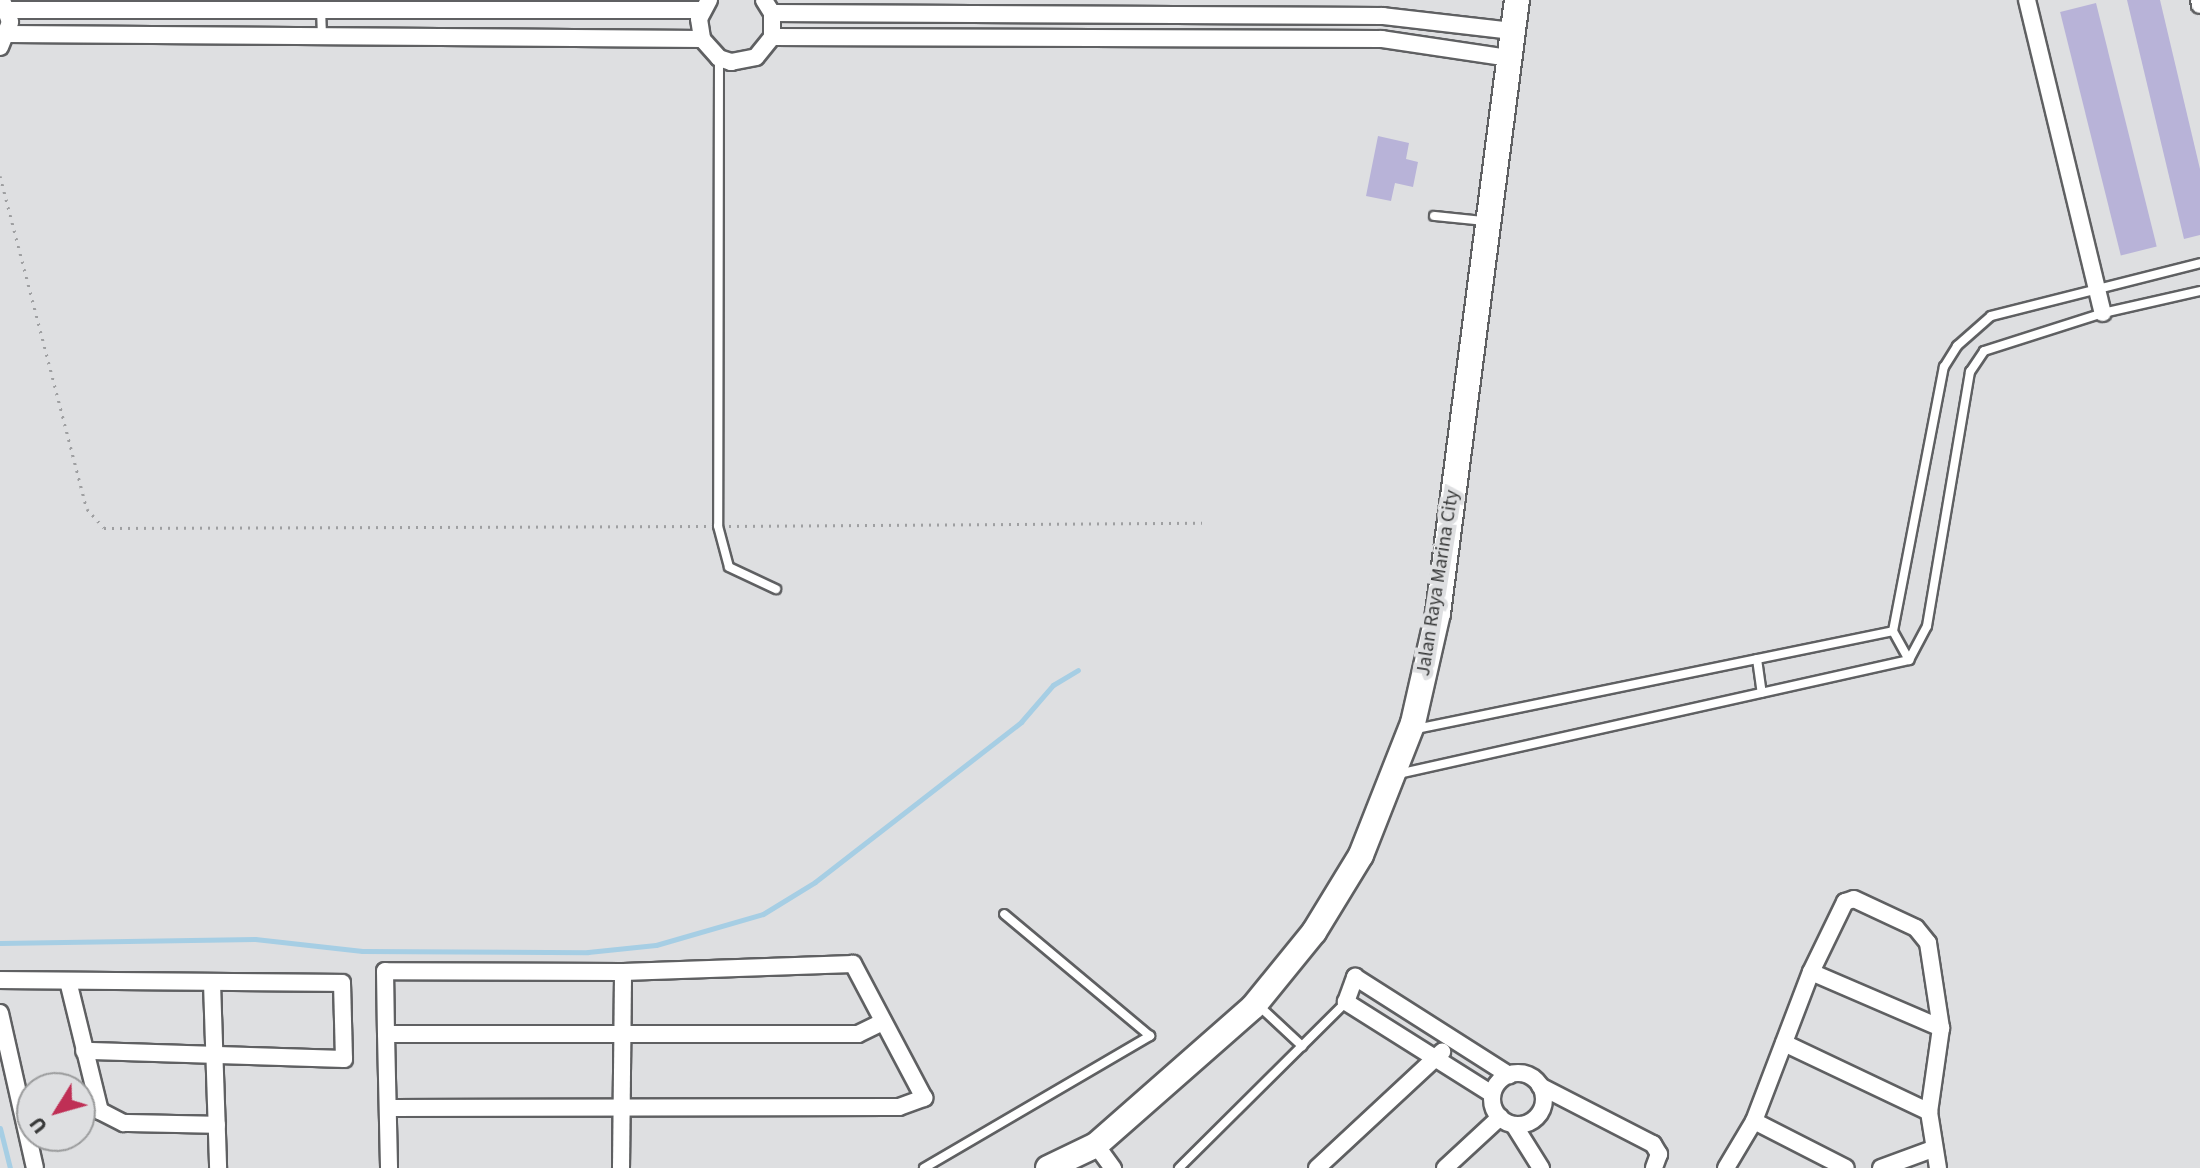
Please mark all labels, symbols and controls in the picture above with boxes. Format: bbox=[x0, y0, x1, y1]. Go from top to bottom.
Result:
street label: Jalan Raya Marina City bbox=[1411, 488, 1465, 678]
north arrow bbox=[16, 1072, 96, 1152]
text: U bbox=[21, 1110, 56, 1141]

